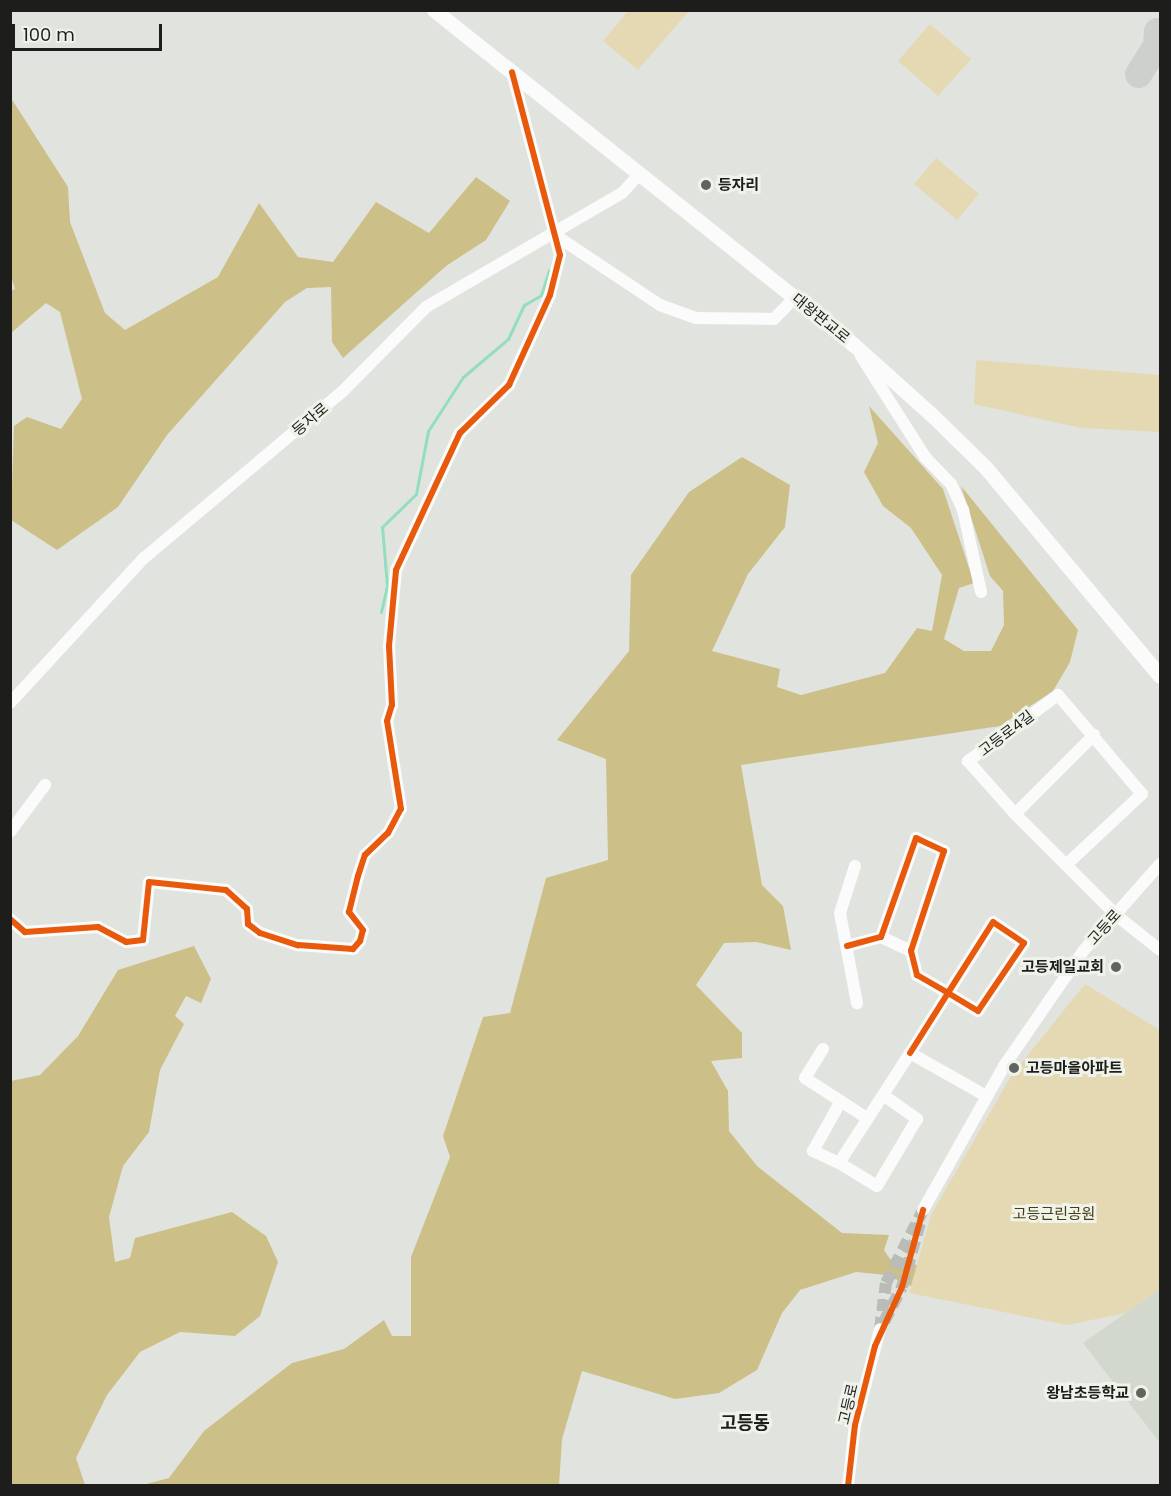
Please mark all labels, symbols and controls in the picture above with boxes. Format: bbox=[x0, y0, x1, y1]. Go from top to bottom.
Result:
scale bar bbox=[15, 12, 165, 50]
text: 100 m bbox=[23, 22, 75, 47]
place label: 등자리 bbox=[718, 176, 759, 194]
marker: 등자리 bbox=[699, 178, 713, 192]
street label: 대왕판교로 bbox=[789, 289, 853, 347]
street label: 등자로 bbox=[288, 399, 332, 439]
street label: 고등로4길 bbox=[975, 706, 1037, 760]
street label: 고등로 bbox=[1083, 906, 1125, 948]
place label: 고등제일교회 bbox=[1021, 958, 1104, 976]
marker: 고등제일교회 bbox=[1109, 960, 1123, 974]
place label: 고등마을아파트 bbox=[1026, 1059, 1123, 1077]
marker: 고등마을아파트 bbox=[1007, 1061, 1021, 1075]
park label: 고등근린공원 bbox=[1013, 1205, 1095, 1223]
street label: 고등로 bbox=[835, 1382, 861, 1426]
place label: 왕남초등학교 bbox=[1046, 1384, 1129, 1402]
marker: 왕남초등학교 bbox=[1134, 1386, 1148, 1400]
district label: 고등동 bbox=[720, 1412, 770, 1434]

